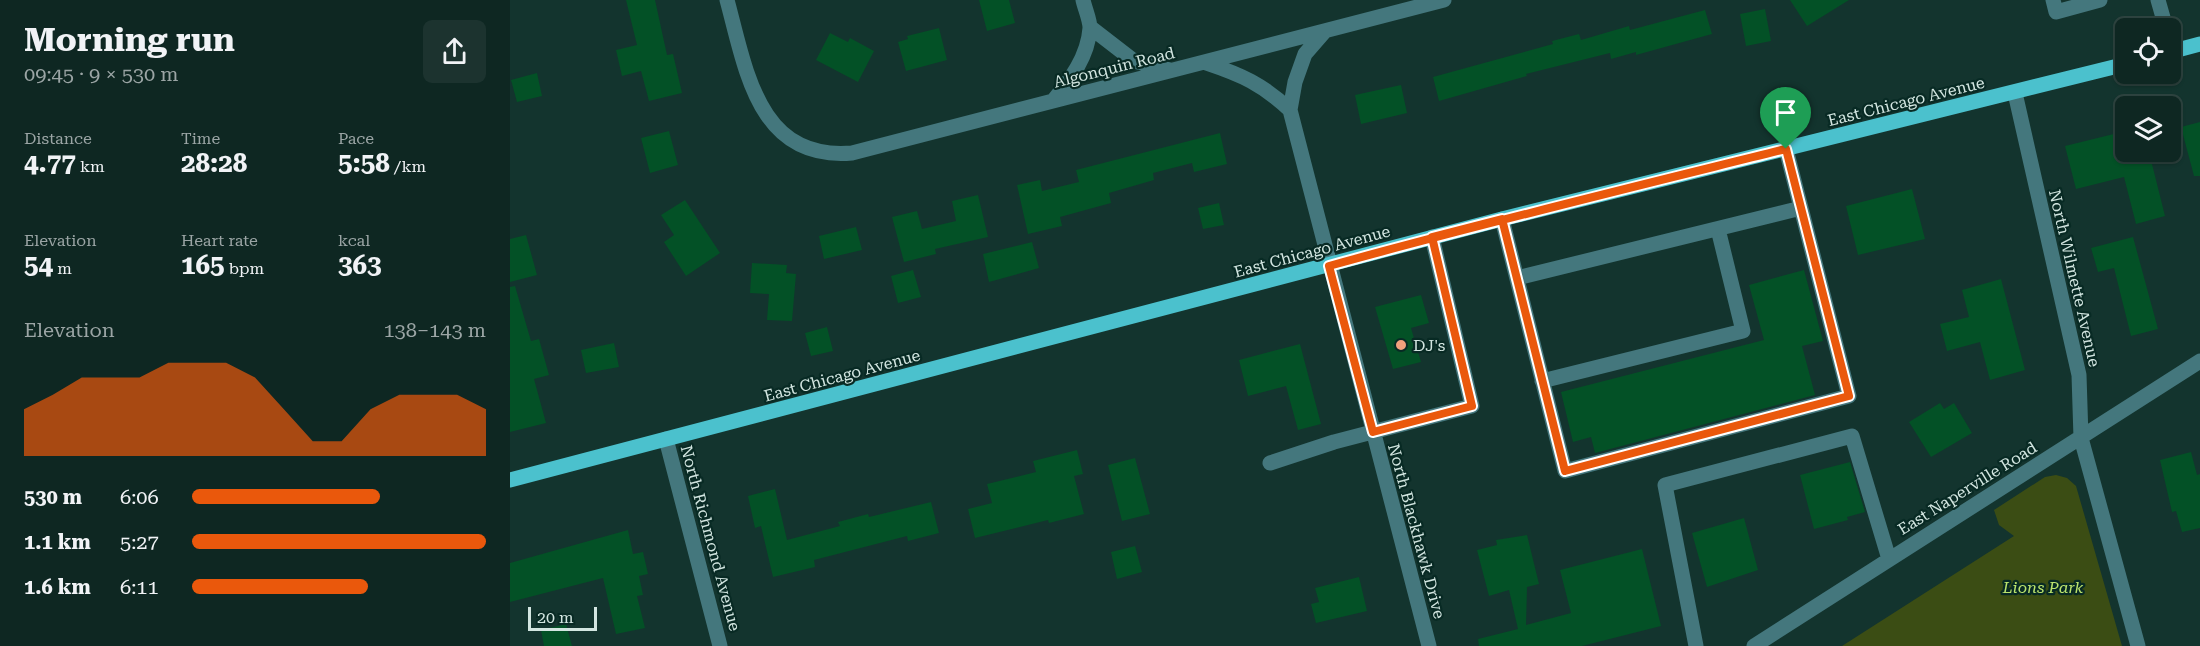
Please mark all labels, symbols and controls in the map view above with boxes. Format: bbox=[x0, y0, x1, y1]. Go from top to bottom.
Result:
map controls bbox=[2115, 18, 2181, 162]
button: locate bbox=[2115, 18, 2181, 84]
text: Morning run bbox=[24, 20, 235, 59]
button: share bbox=[423, 20, 486, 83]
street label: Algonquin Road bbox=[1052, 43, 1177, 92]
text: 09:45 · 9 × 530 m bbox=[24, 62, 179, 86]
street label: East Chicago Avenue bbox=[1826, 73, 1987, 130]
pin bbox=[1760, 87, 1811, 149]
icon: arrive bbox=[1769, 96, 1802, 129]
button: layers bbox=[2115, 96, 2181, 162]
text: Distance bbox=[24, 129, 92, 148]
text: Time bbox=[181, 129, 220, 148]
text: Pace bbox=[338, 129, 374, 148]
text: 4.77 bbox=[24, 148, 76, 178]
text: 28:28 bbox=[181, 148, 247, 178]
text: 5:58 bbox=[338, 148, 390, 178]
text: km bbox=[76, 157, 105, 176]
text: /km bbox=[390, 157, 426, 176]
street label: North Wilmette Avenue bbox=[2045, 188, 2104, 369]
street label: East Chicago Avenue bbox=[1232, 221, 1393, 282]
text: Elevation bbox=[24, 231, 97, 250]
text: Heart rate bbox=[181, 231, 258, 250]
text: kcal bbox=[338, 231, 370, 250]
text: 54 bbox=[24, 250, 53, 280]
text: 165 bbox=[181, 250, 225, 280]
text: 363 bbox=[338, 250, 382, 280]
text: m bbox=[53, 259, 72, 278]
text: bpm bbox=[225, 259, 264, 278]
text: Elevation bbox=[24, 318, 115, 342]
text: 138–143 m bbox=[383, 318, 486, 342]
place label: DJ's bbox=[1413, 336, 1446, 355]
marker: DJ's bbox=[1394, 338, 1408, 352]
street label: East Chicago Avenue bbox=[762, 345, 923, 406]
street label: East Naperville Road bbox=[1894, 438, 2040, 539]
street label: North Blackhawk Drive bbox=[1384, 442, 1449, 621]
street label: North Richmond Avenue bbox=[677, 443, 745, 633]
text: 530 m bbox=[24, 485, 82, 509]
text: 6:06 bbox=[120, 485, 159, 509]
text: 1.1 km bbox=[24, 530, 91, 554]
text: 5:27 bbox=[120, 530, 159, 554]
text: 1.6 km bbox=[24, 575, 91, 599]
text: 6:11 bbox=[120, 575, 159, 599]
park label: Lions Park bbox=[2002, 578, 2084, 597]
scale bar bbox=[528, 604, 597, 632]
text: 20 m bbox=[537, 608, 574, 627]

